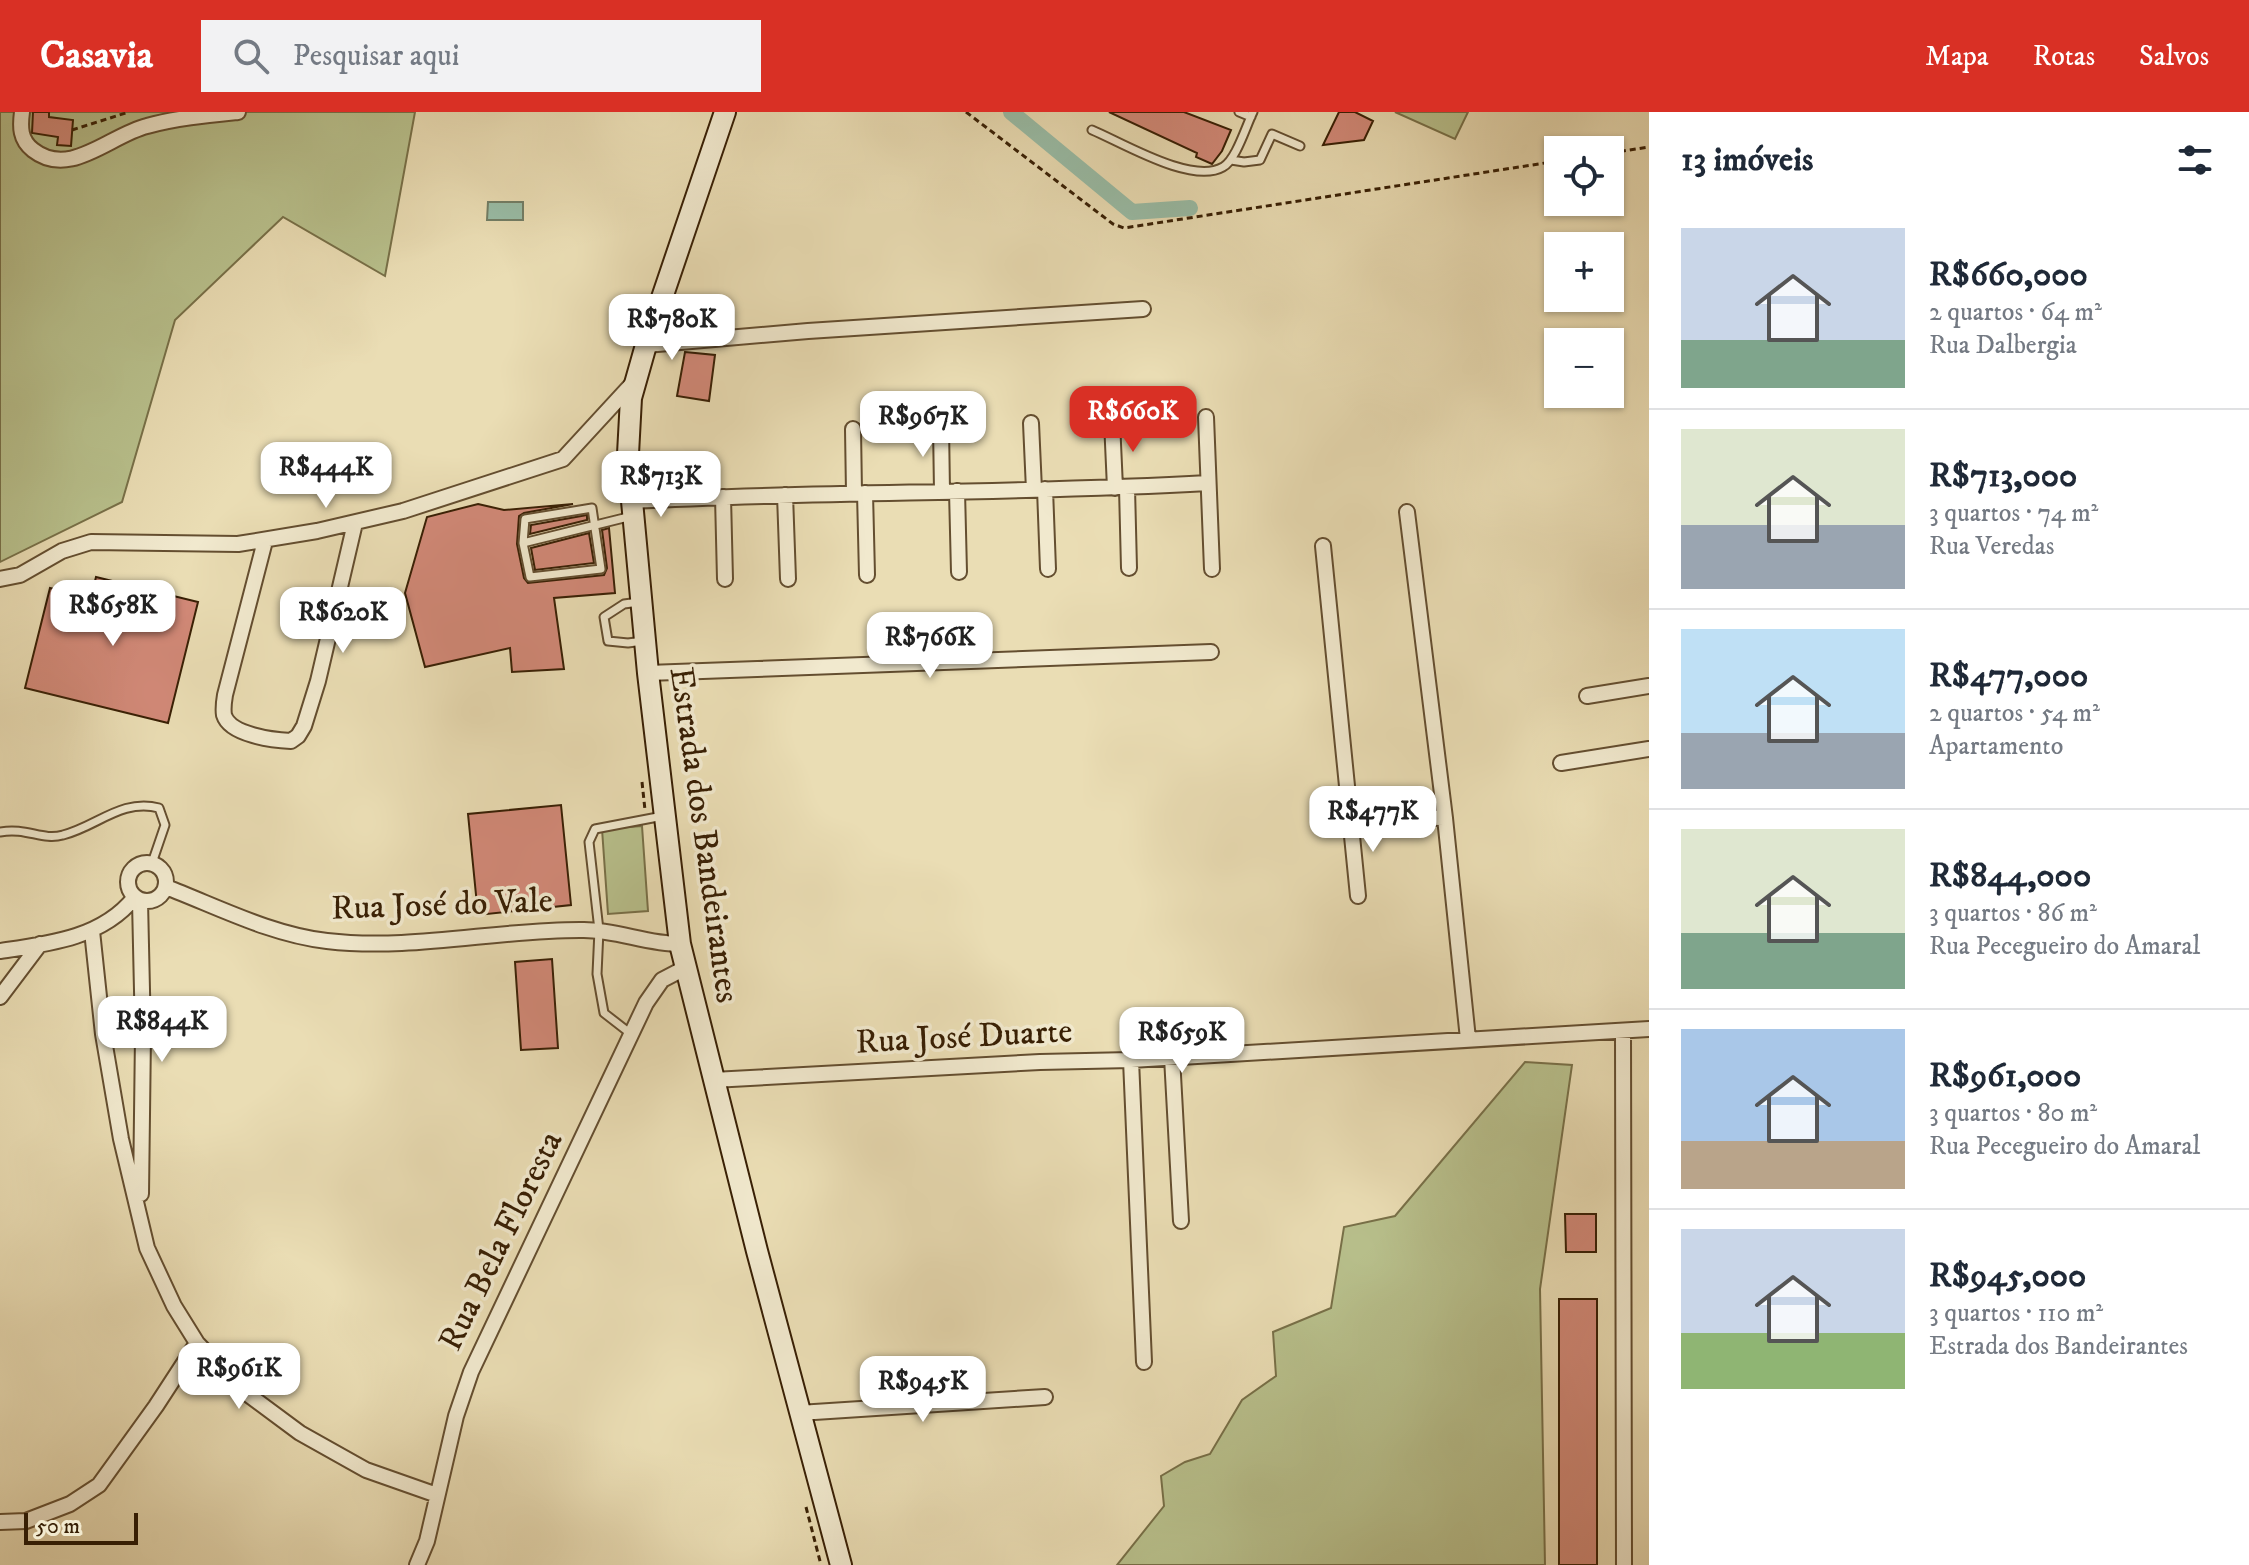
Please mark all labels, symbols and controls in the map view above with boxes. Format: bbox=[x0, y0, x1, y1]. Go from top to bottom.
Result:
search box bbox=[201, 20, 761, 92]
text: Casavia bbox=[40, 32, 153, 80]
icon: search bbox=[229, 34, 273, 78]
text: Pesquisar aqui bbox=[293, 38, 459, 75]
text: Mapa bbox=[1925, 39, 1989, 74]
text: Rotas bbox=[2033, 39, 2095, 74]
text: Salvos bbox=[2139, 39, 2209, 74]
map controls bbox=[1544, 136, 1624, 408]
button: locate bbox=[1544, 136, 1624, 216]
icon: filters bbox=[2173, 138, 2217, 182]
text: 13 imóveis bbox=[1681, 139, 1813, 181]
button: + bbox=[1544, 232, 1624, 312]
text: R$660,000 bbox=[1929, 254, 2088, 296]
icon: home bbox=[1745, 260, 1841, 356]
pin: R$780K bbox=[607, 294, 737, 362]
text: 2 quartos · 64 m² bbox=[1929, 296, 2102, 329]
text: R$780K bbox=[627, 303, 717, 336]
button: − bbox=[1544, 328, 1624, 408]
text: Rua Dalbergia bbox=[1929, 329, 2077, 362]
pin: R$660K bbox=[1068, 386, 1198, 454]
pin: R$967K bbox=[858, 391, 988, 459]
text: R$660K bbox=[1088, 395, 1178, 428]
text: R$967K bbox=[878, 400, 968, 433]
pin: R$444K bbox=[261, 442, 391, 510]
text: R$444K bbox=[279, 451, 373, 484]
pin: R$713K bbox=[596, 451, 726, 519]
text: R$713,000 bbox=[1929, 455, 2077, 497]
text: R$713K bbox=[620, 460, 702, 493]
icon: home bbox=[1745, 461, 1841, 557]
text: 3 quartos · 74 m² bbox=[1929, 497, 2098, 530]
text: Rua Veredas bbox=[1929, 530, 2054, 563]
pin: R$658K bbox=[48, 580, 178, 648]
pin: R$620K bbox=[278, 587, 408, 655]
text: R$658K bbox=[68, 589, 158, 622]
text: R$620K bbox=[298, 596, 388, 629]
pin: R$766K bbox=[865, 612, 995, 680]
text: R$766K bbox=[885, 621, 975, 654]
text: R$477,000 bbox=[1929, 655, 2088, 697]
icon: home bbox=[1745, 661, 1841, 757]
street label: Estrada dos Bandeirantes bbox=[660, 664, 748, 1006]
text: 2 quartos · 54 m² bbox=[1929, 697, 2100, 730]
text: Apartamento bbox=[1929, 730, 2063, 763]
pin: R$477K bbox=[1308, 786, 1438, 854]
text: R$477K bbox=[1327, 795, 1419, 828]
text: R$844,000 bbox=[1929, 855, 2091, 897]
icon: home bbox=[1745, 861, 1841, 957]
street label: Rua José do Vale bbox=[330, 880, 554, 930]
text: 3 quartos · 86 m² bbox=[1929, 897, 2097, 930]
text: Rua Pecegueiro do Amaral bbox=[1929, 930, 2200, 963]
pin: R$844K bbox=[97, 996, 227, 1064]
text: R$844K bbox=[116, 1005, 208, 1038]
pin: R$659K bbox=[1117, 1007, 1247, 1075]
street label: Rua José Duarte bbox=[855, 1010, 1073, 1064]
text: R$659K bbox=[1137, 1016, 1227, 1049]
text: R$961,000 bbox=[1929, 1055, 2081, 1097]
icon: home bbox=[1745, 1061, 1841, 1157]
text: 3 quartos · 80 m² bbox=[1929, 1097, 2097, 1130]
street label: Rua Bela Floresta bbox=[430, 1124, 573, 1358]
text: Rua Pecegueiro do Amaral bbox=[1929, 1130, 2200, 1163]
text: R$945,000 bbox=[1929, 1255, 2086, 1297]
icon: home bbox=[1745, 1261, 1841, 1357]
text: 3 quartos · 110 m² bbox=[1929, 1297, 2103, 1330]
text: Estrada dos Bandeirantes bbox=[1929, 1330, 2188, 1363]
pin: R$961K bbox=[174, 1343, 304, 1411]
text: R$961K bbox=[196, 1352, 282, 1385]
pin: R$945K bbox=[858, 1356, 988, 1424]
text: R$945K bbox=[878, 1365, 968, 1398]
scale bar bbox=[24, 1509, 138, 1545]
text: 50 m bbox=[36, 1513, 80, 1540]

